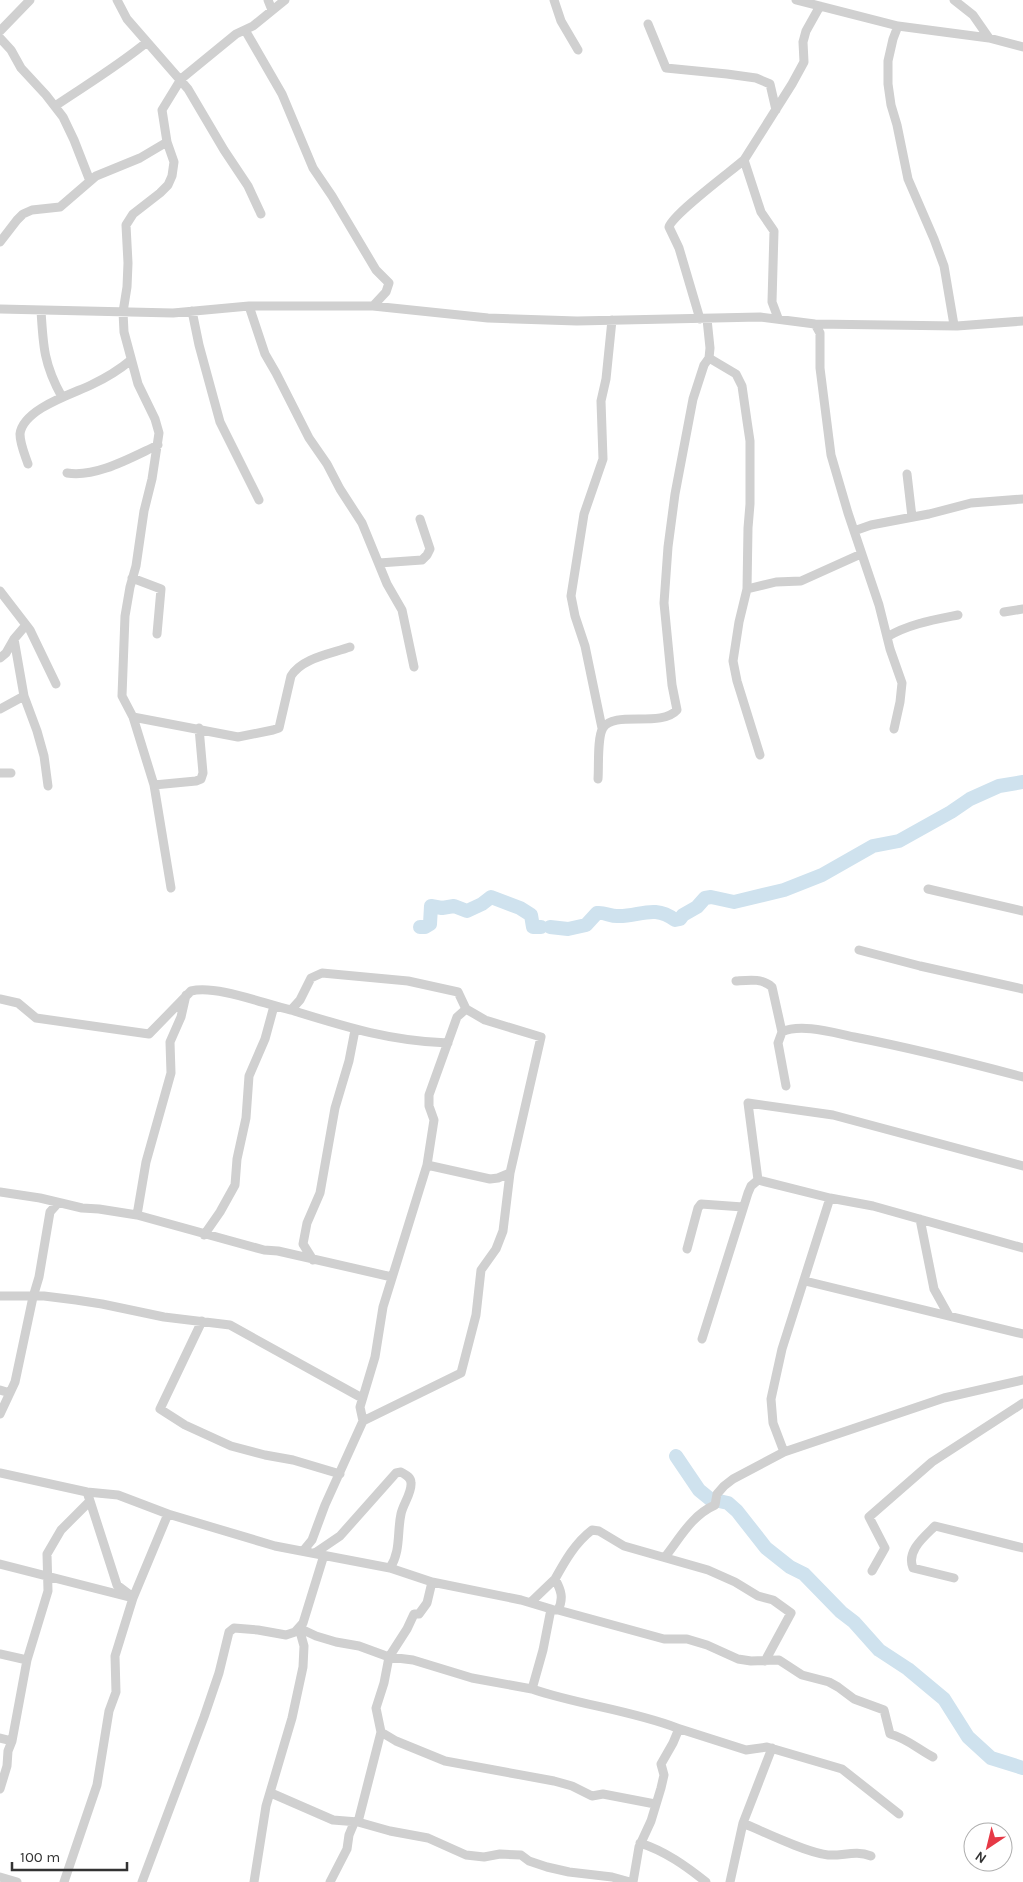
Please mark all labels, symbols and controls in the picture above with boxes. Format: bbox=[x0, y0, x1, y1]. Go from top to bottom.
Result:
north arrow bbox=[963, 1822, 1013, 1872]
scale bar bbox=[12, 1840, 128, 1872]
text: N bbox=[972, 1847, 990, 1867]
text: 100 m bbox=[20, 1848, 60, 1866]

